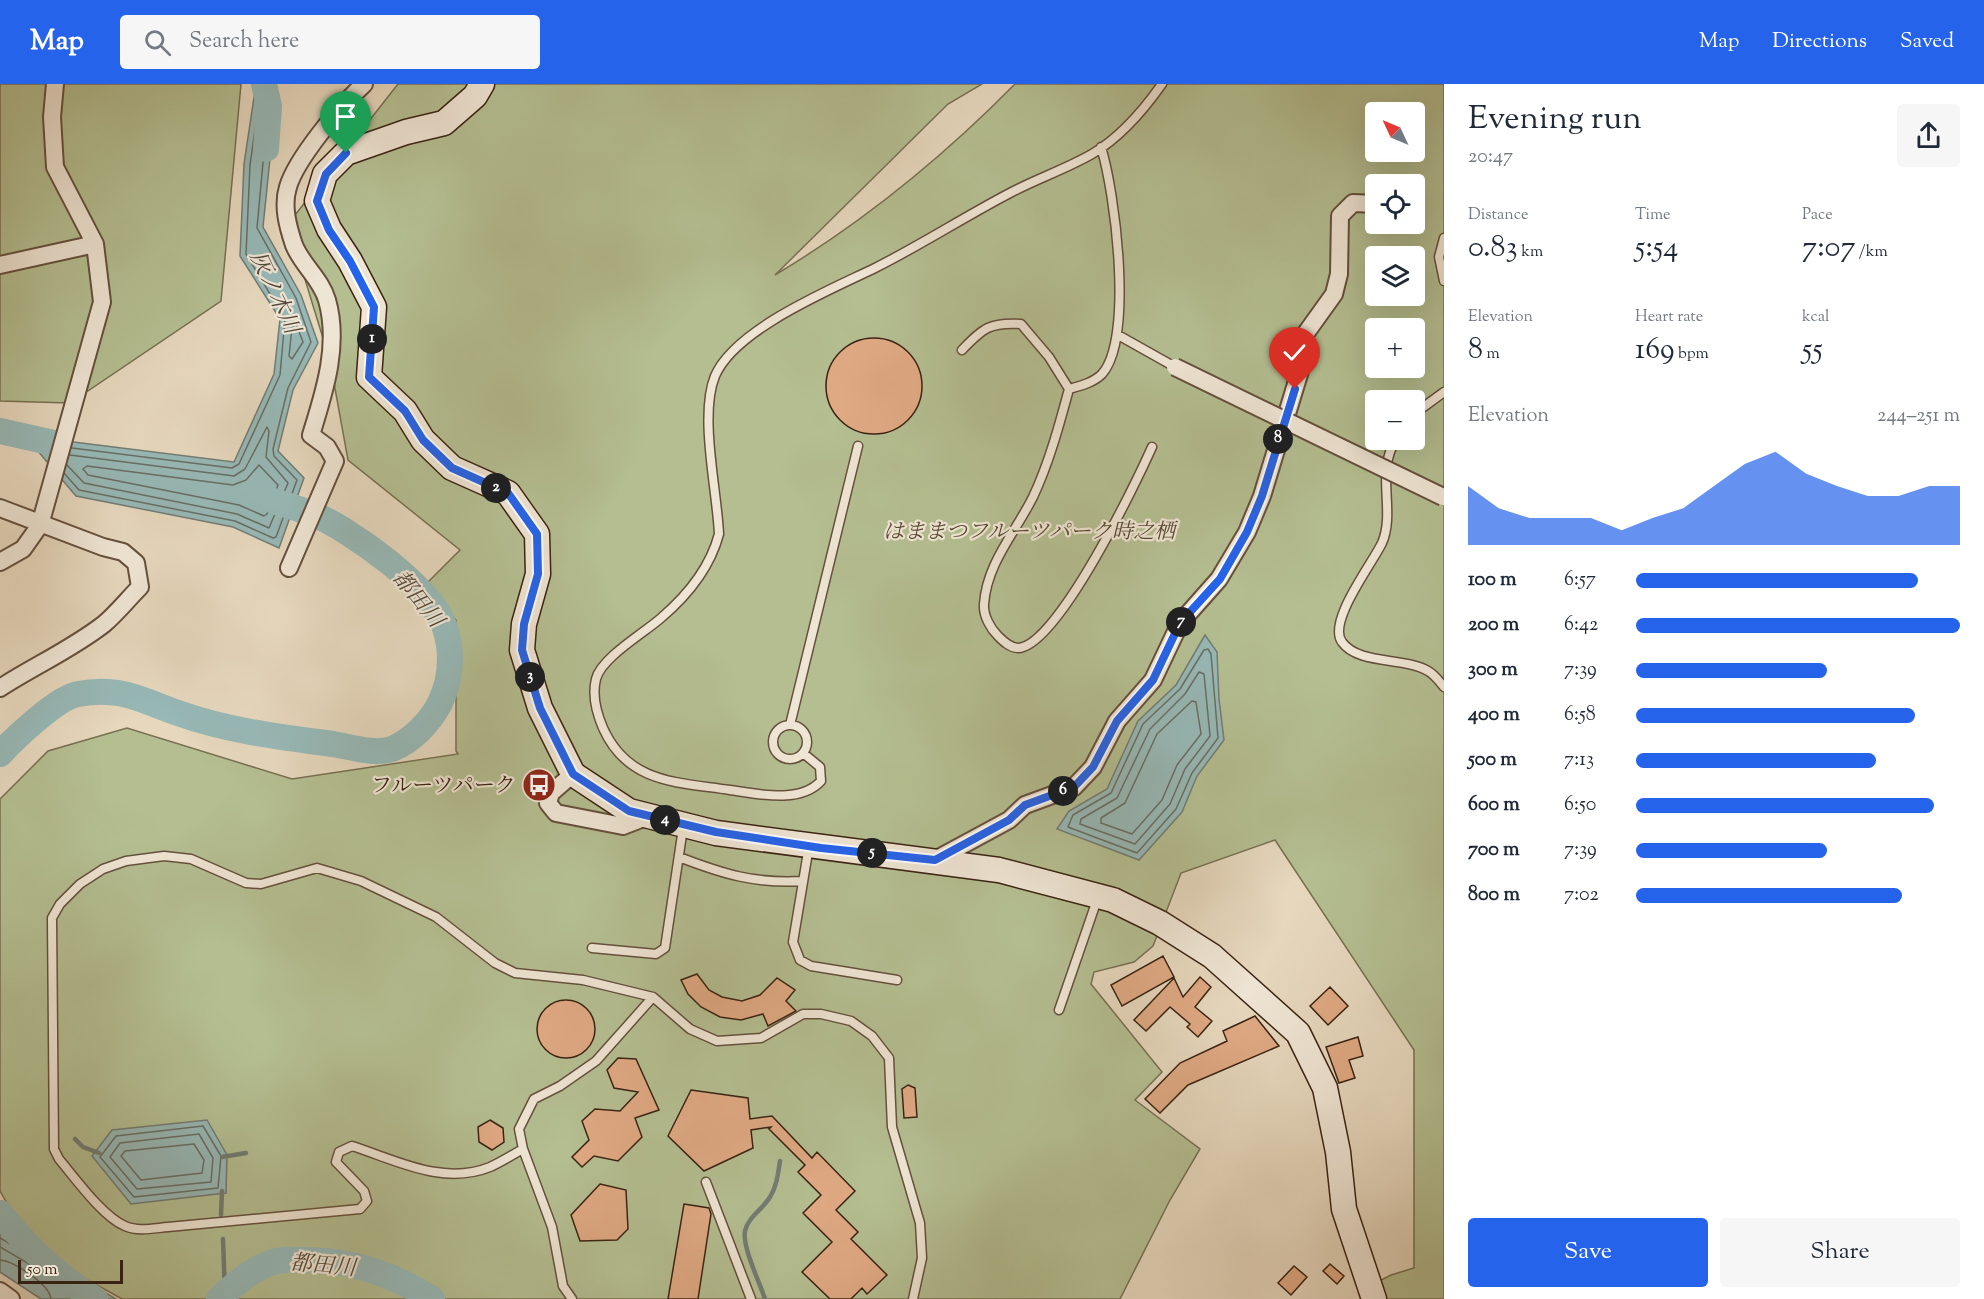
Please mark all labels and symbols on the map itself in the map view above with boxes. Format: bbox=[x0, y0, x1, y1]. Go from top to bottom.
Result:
pin bbox=[320, 91, 371, 153]
north arrow bbox=[1365, 102, 1425, 162]
water label: 灰ノ木川 bbox=[240, 247, 307, 342]
pin: 1 bbox=[357, 324, 387, 354]
pin bbox=[1269, 327, 1320, 389]
pin: 8 bbox=[1263, 424, 1293, 454]
pin: 2 bbox=[481, 473, 511, 503]
park label: はままつフルーツパーク時之栖 bbox=[883, 518, 1179, 548]
water label: 都田川 bbox=[383, 564, 451, 637]
pin: 7 bbox=[1166, 607, 1196, 637]
pin: 3 bbox=[515, 662, 545, 692]
bus stop icon: フルーツパーク bbox=[521, 767, 557, 803]
place label: フルーツパーク bbox=[371, 772, 516, 802]
pin: 6 bbox=[1048, 776, 1078, 806]
pin: 4 bbox=[650, 805, 680, 835]
pin: 5 bbox=[857, 838, 887, 868]
water label: 都田川 bbox=[288, 1248, 359, 1286]
scale bar bbox=[18, 1257, 123, 1284]

